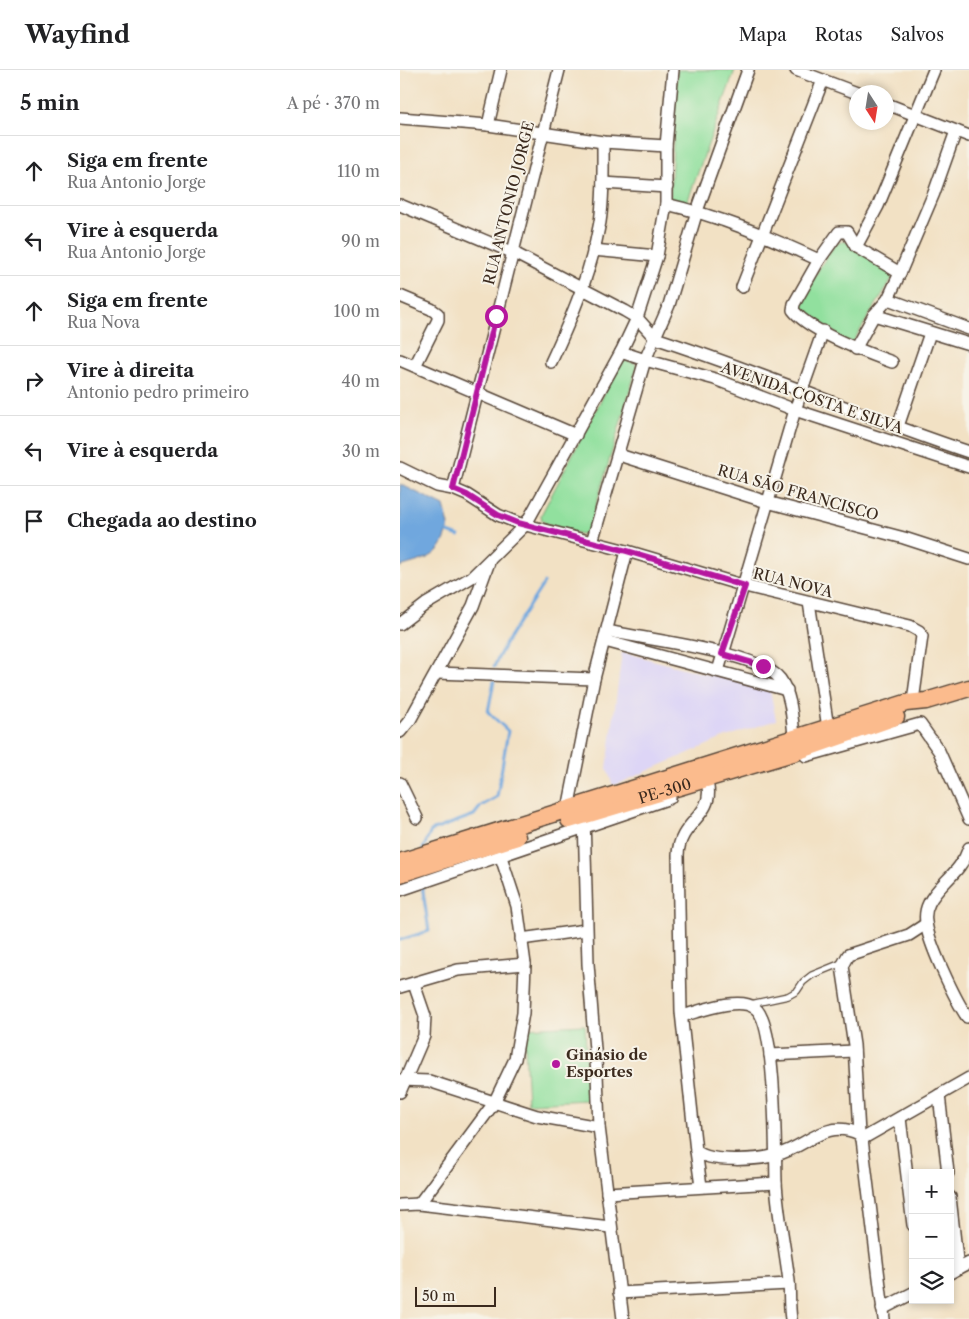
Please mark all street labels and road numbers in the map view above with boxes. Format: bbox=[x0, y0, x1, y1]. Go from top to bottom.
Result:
street label: RUA ANTONIO JORGE bbox=[479, 119, 538, 287]
street label: AVENIDA COSTA E SILVA bbox=[718, 357, 907, 438]
street label: RUA SÃO FRANCISCO bbox=[716, 460, 881, 525]
street label: RUA NOVA bbox=[751, 563, 836, 602]
street label: PE-300 bbox=[636, 774, 693, 808]

